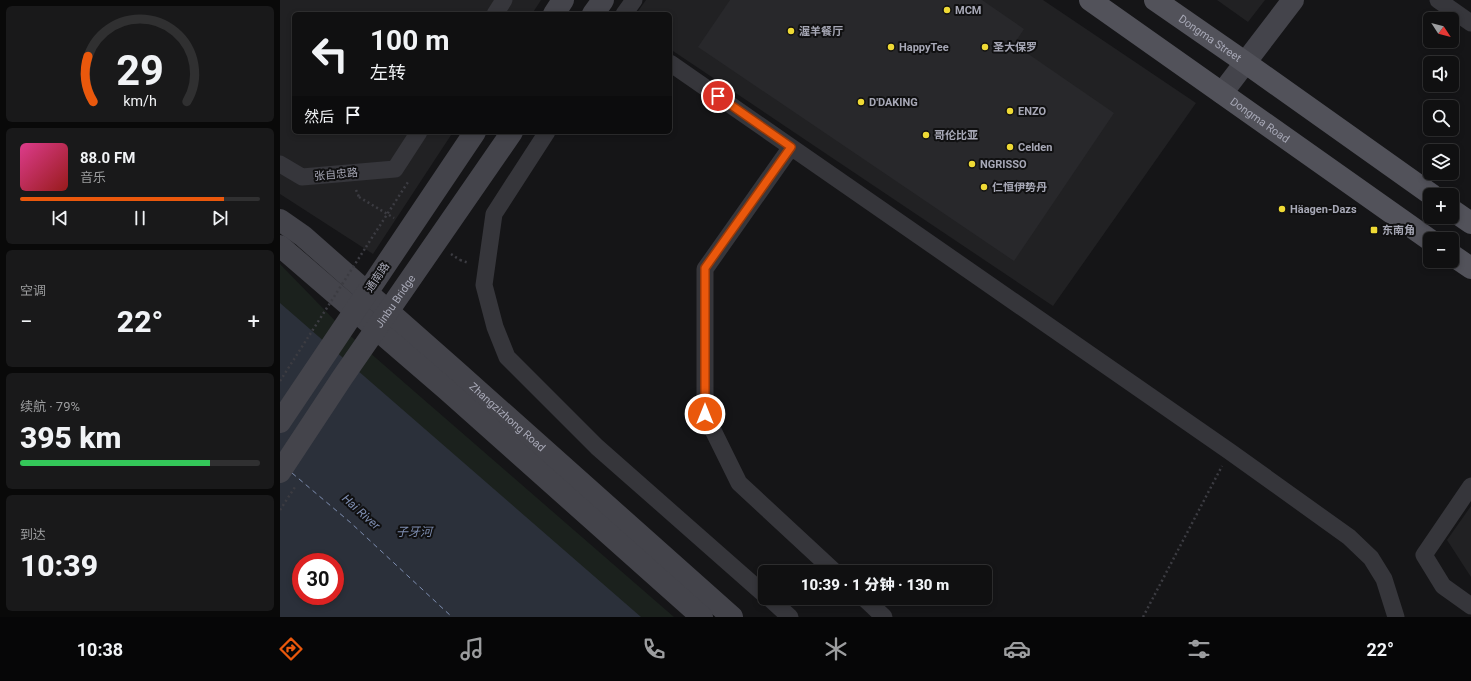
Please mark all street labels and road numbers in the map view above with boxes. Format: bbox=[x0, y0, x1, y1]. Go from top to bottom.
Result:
street label: Dongma Street bbox=[1176, 12, 1244, 65]
street label: Dongma Road bbox=[1228, 95, 1292, 146]
street label: 张自忠路 bbox=[314, 166, 359, 183]
street label: 通南路 bbox=[363, 260, 392, 295]
street label: Jinbu Bridge bbox=[373, 272, 418, 330]
street label: Zhangzizhong Road bbox=[467, 380, 548, 454]

